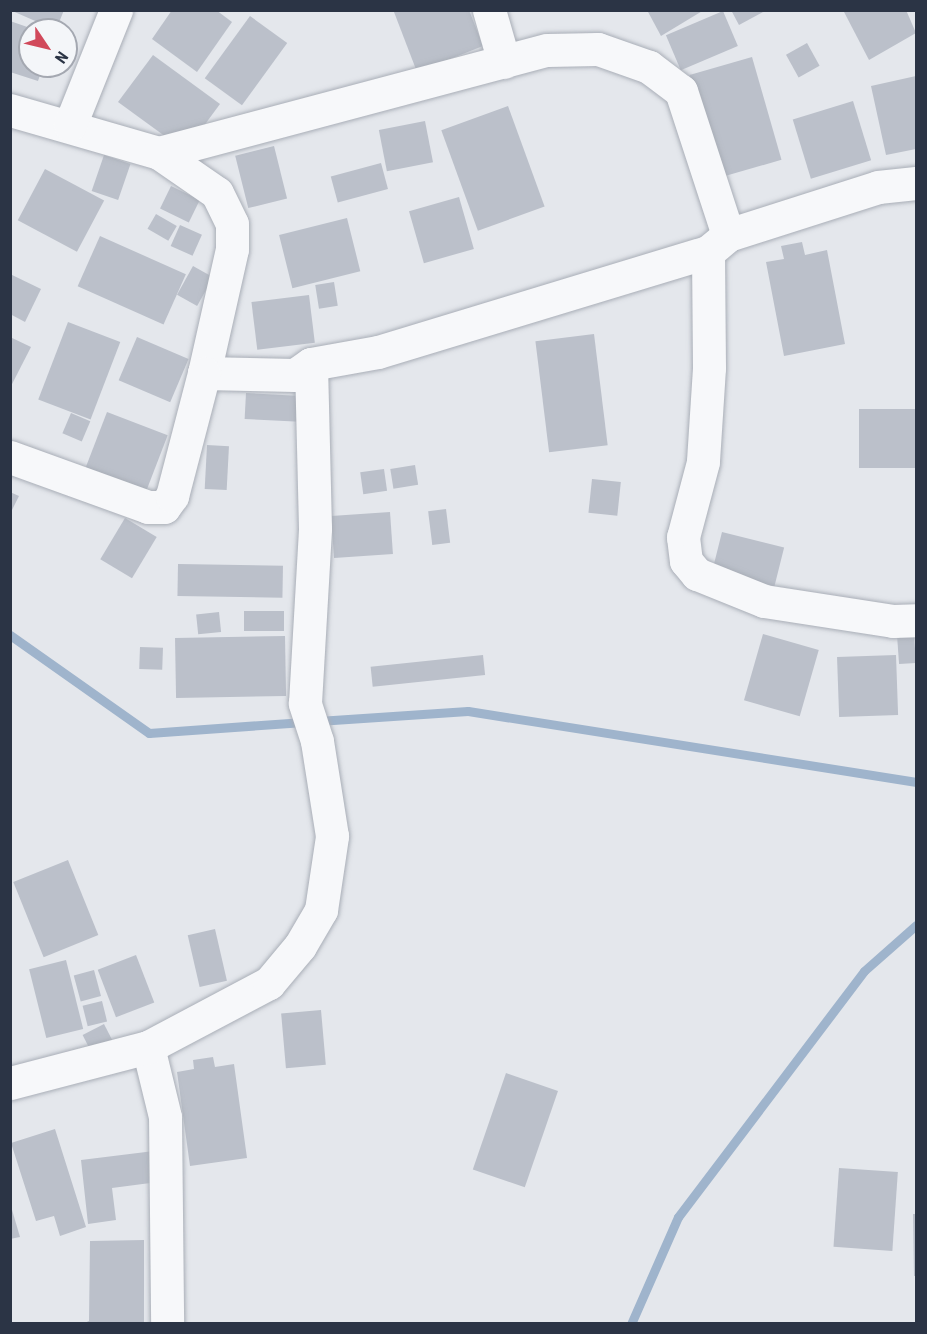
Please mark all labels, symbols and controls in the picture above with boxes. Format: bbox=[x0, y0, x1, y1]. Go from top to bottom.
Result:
north arrow bbox=[18, 18, 78, 78]
text: N bbox=[51, 48, 72, 67]

